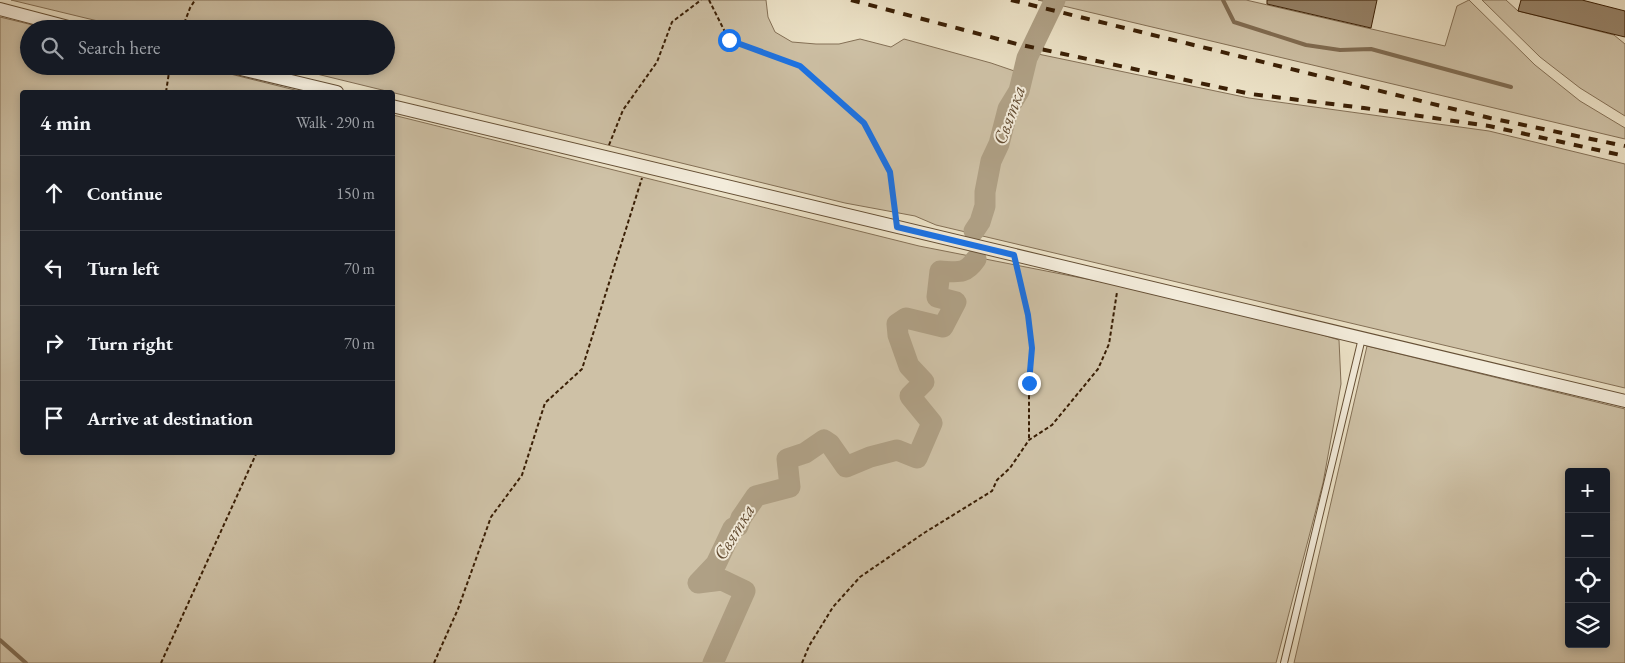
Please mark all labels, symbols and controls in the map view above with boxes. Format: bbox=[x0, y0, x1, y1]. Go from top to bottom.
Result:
search box bbox=[20, 20, 395, 75]
route start bbox=[718, 29, 741, 52]
icon: search bbox=[38, 34, 66, 62]
text: Search here bbox=[78, 35, 160, 60]
water label: Святка bbox=[987, 82, 1031, 148]
text: 4 min bbox=[40, 109, 91, 136]
text: Walk · 290 m bbox=[296, 112, 375, 133]
icon: ahead bbox=[40, 179, 68, 207]
text: Continue bbox=[87, 181, 162, 206]
text: 150 m bbox=[336, 183, 375, 204]
icon: left bbox=[40, 254, 68, 282]
text: Turn left bbox=[87, 256, 159, 281]
text: 70 m bbox=[344, 258, 375, 279]
icon: right bbox=[40, 329, 68, 357]
text: Turn right bbox=[87, 331, 173, 356]
text: 70 m bbox=[344, 333, 375, 354]
route end bbox=[1018, 372, 1041, 395]
icon: arrive bbox=[40, 404, 68, 432]
text: Arrive at destination bbox=[87, 406, 253, 431]
map controls bbox=[1565, 468, 1610, 648]
button: + bbox=[1565, 468, 1610, 513]
water label: Святка bbox=[708, 499, 760, 565]
button: − bbox=[1565, 513, 1610, 558]
button: locate bbox=[1565, 558, 1610, 603]
button: layers bbox=[1565, 603, 1610, 648]

